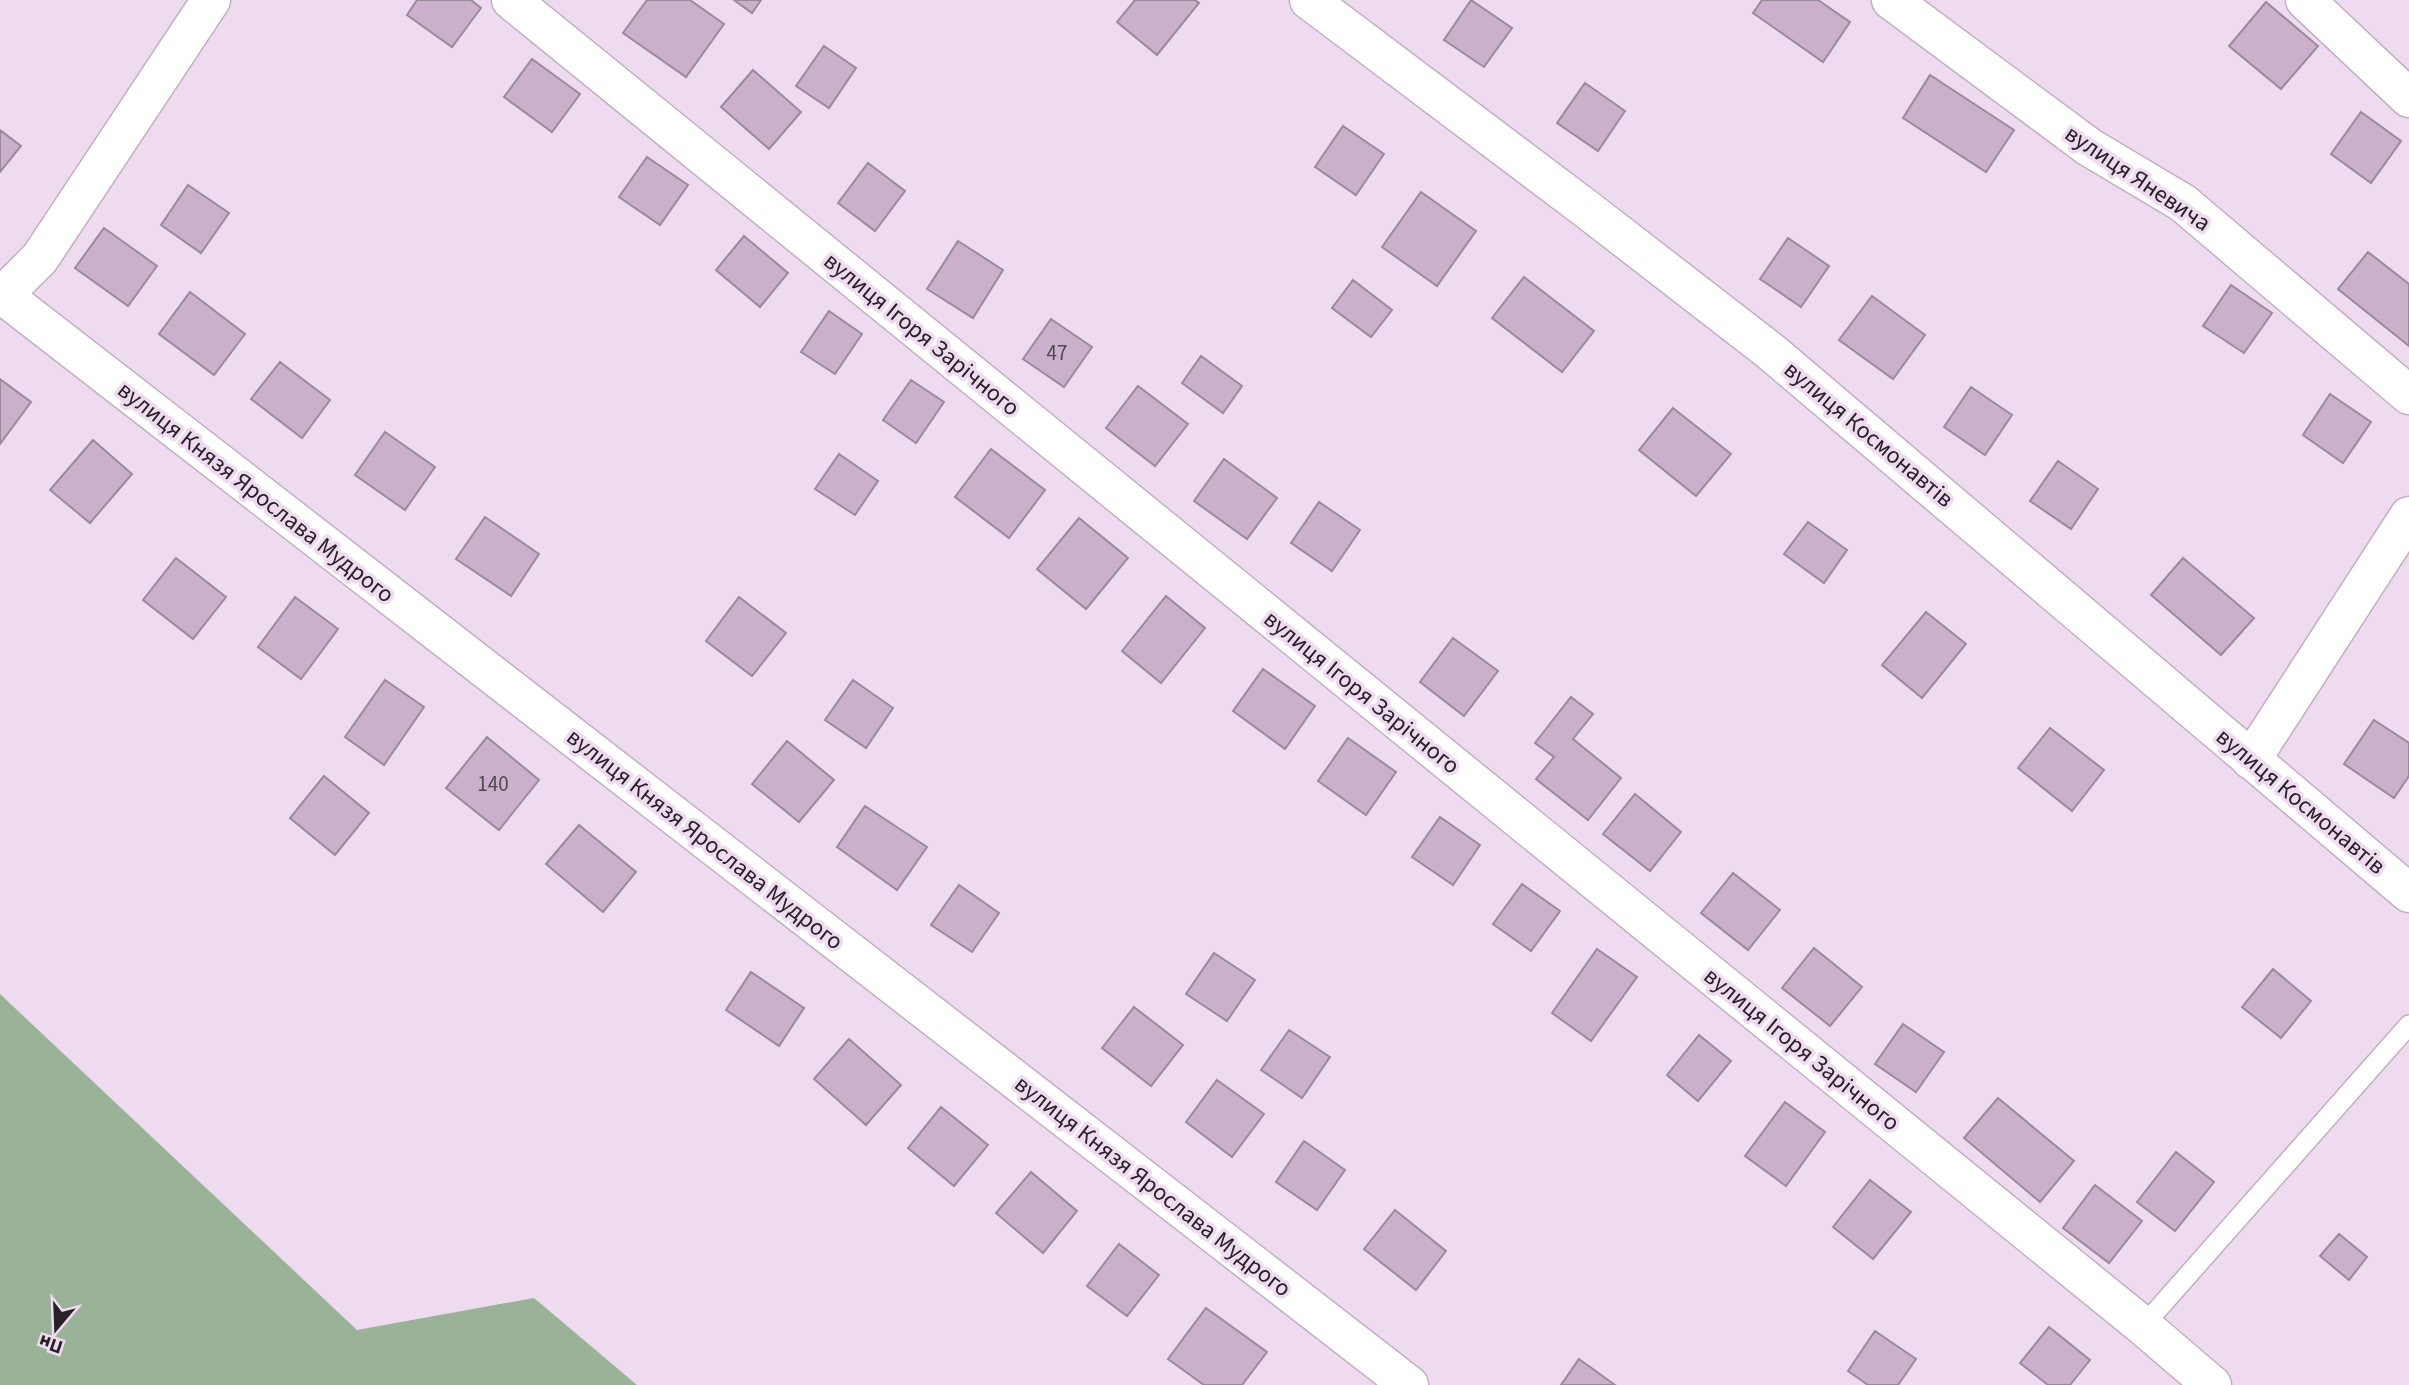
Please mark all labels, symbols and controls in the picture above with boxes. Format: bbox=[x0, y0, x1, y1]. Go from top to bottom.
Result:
street label: вулиця Яневича bbox=[2058, 117, 2218, 240]
street label: вулиця Ігоря Зарічного bbox=[816, 244, 1027, 425]
house number: 47 bbox=[1047, 338, 1067, 368]
street label: вулиця Космонавтів bbox=[1776, 353, 1961, 516]
street label: вулиця Князя Ярослава Мудрого bbox=[110, 373, 402, 612]
street label: вулиця Ігоря Зарічного bbox=[1256, 602, 1467, 783]
street label: вулиця Князя Ярослава Мудрого bbox=[559, 720, 851, 959]
street label: вулиця Космонавтів bbox=[2208, 720, 2393, 883]
house number: 140 bbox=[477, 769, 509, 799]
street label: вулиця Ігоря Зарічного bbox=[1696, 959, 1907, 1140]
street label: вулиця Князя Ярослава Мудрого bbox=[1007, 1067, 1299, 1306]
north arrow bbox=[21, 1294, 91, 1364]
text: Пн bbox=[35, 1327, 67, 1360]

